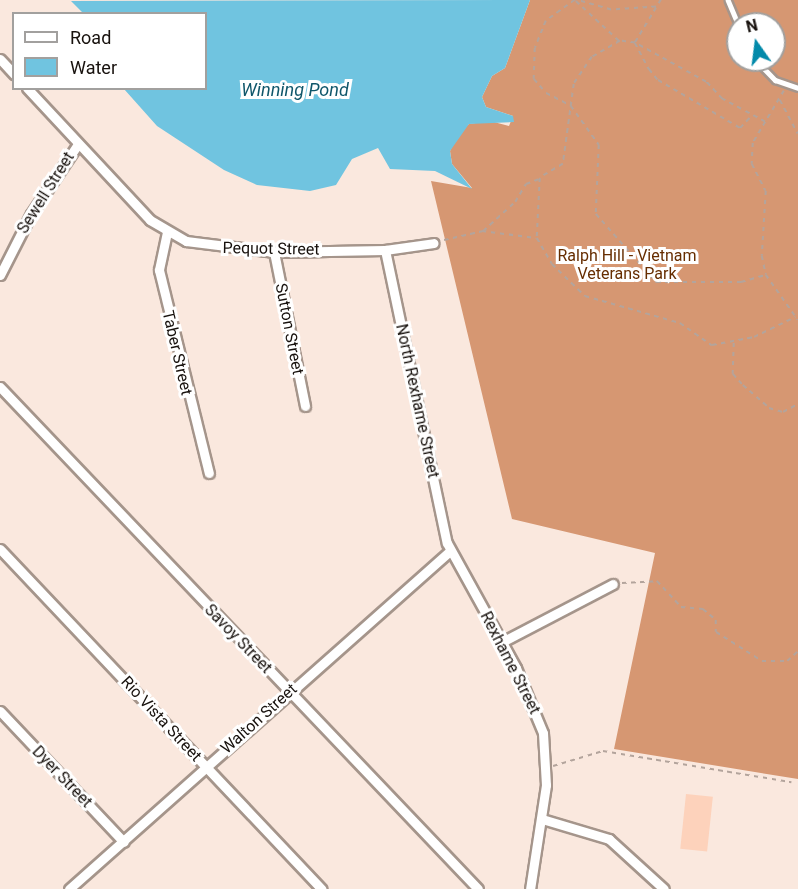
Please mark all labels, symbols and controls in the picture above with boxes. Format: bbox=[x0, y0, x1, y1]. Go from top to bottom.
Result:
legend bbox=[12, 12, 207, 90]
north arrow bbox=[726, 12, 786, 72]
text: N bbox=[744, 15, 760, 37]
text: Road bbox=[70, 27, 111, 48]
text: Water bbox=[70, 57, 117, 78]
water label: Winning Pond bbox=[241, 79, 349, 101]
street label: Sewell Street bbox=[13, 149, 79, 237]
street label: Pequot Street bbox=[222, 239, 320, 259]
park label: Ralph Hill - Vietnam Veterans Park bbox=[557, 246, 697, 284]
street label: Sutton Street bbox=[271, 282, 307, 376]
street label: Taber Street bbox=[158, 309, 196, 397]
street label: North Rexhame Street bbox=[391, 322, 443, 480]
street label: Savoy Street bbox=[200, 601, 276, 677]
street label: Rexhame Street bbox=[476, 609, 544, 717]
street label: Rio Vista Street bbox=[117, 672, 205, 766]
street label: Walton Street bbox=[217, 680, 301, 758]
street label: Dyer Street bbox=[28, 742, 96, 812]

